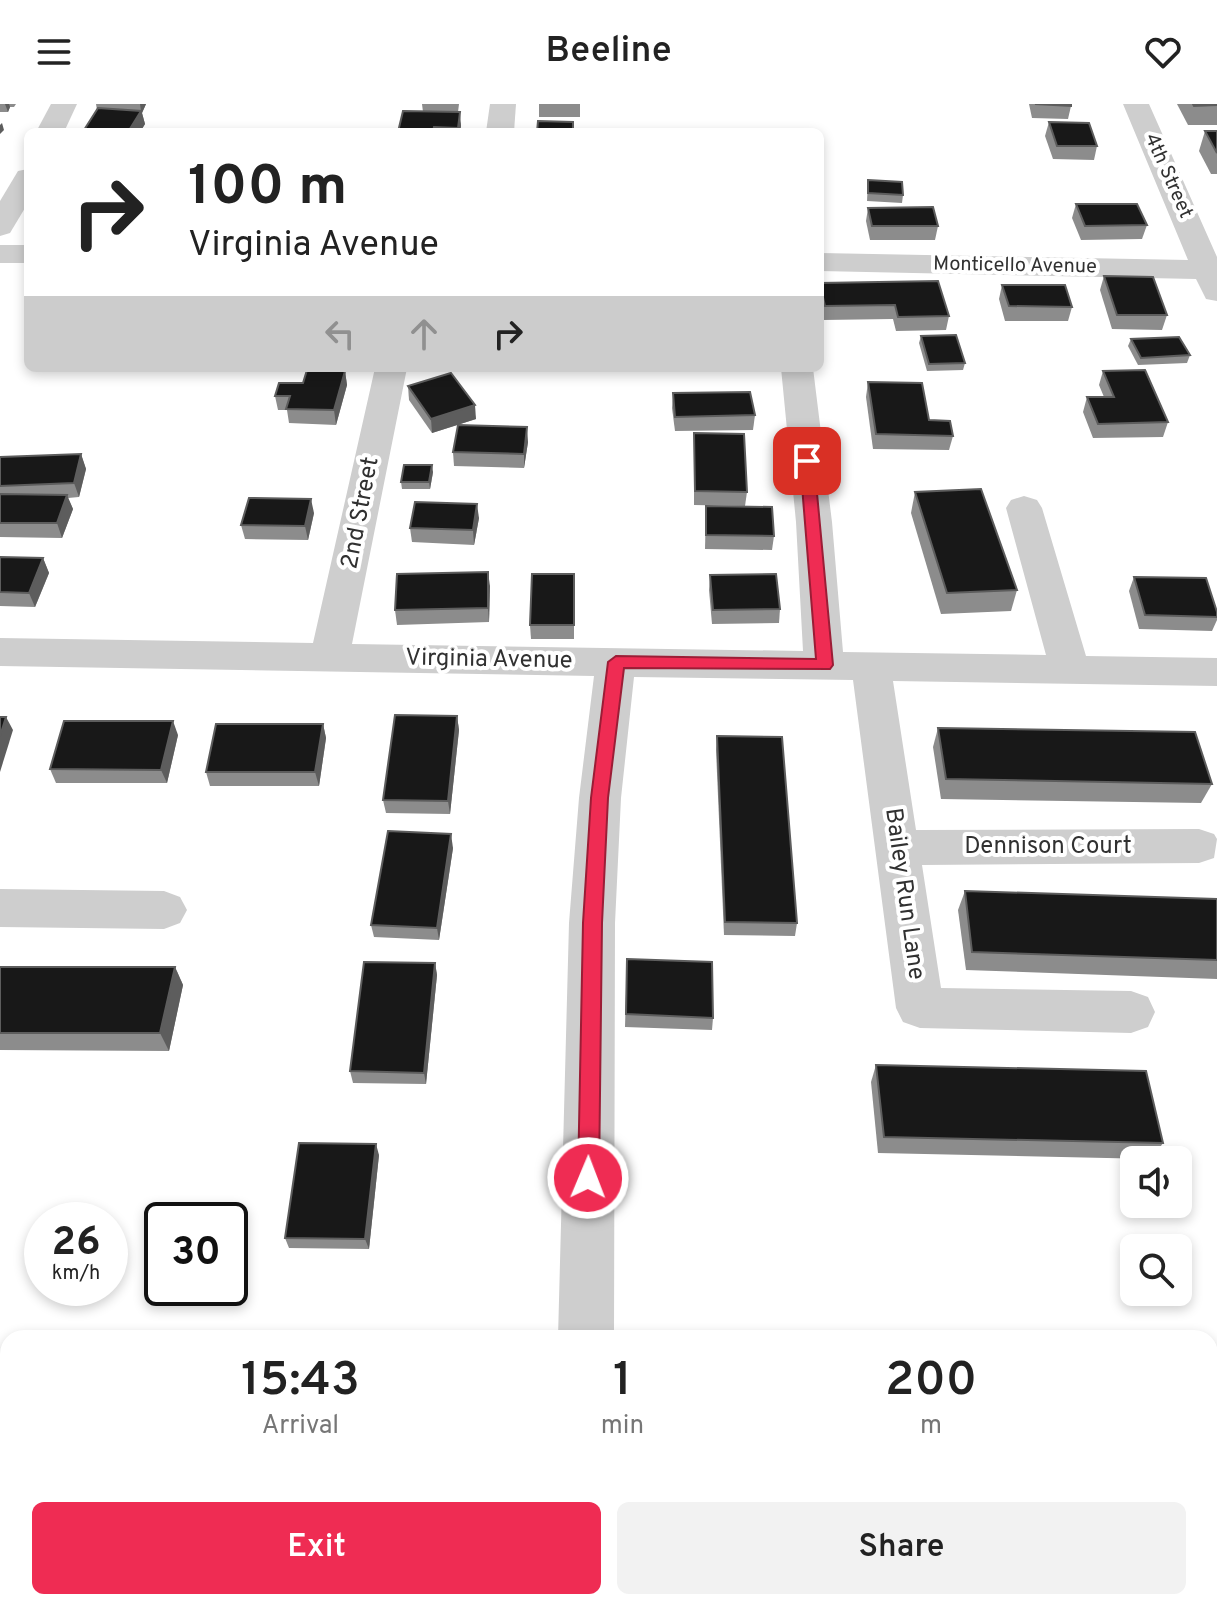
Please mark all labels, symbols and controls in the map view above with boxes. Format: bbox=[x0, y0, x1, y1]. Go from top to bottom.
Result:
text: Beeline bbox=[545, 29, 672, 75]
icon: menu bbox=[32, 30, 76, 74]
icon: heart bbox=[1141, 30, 1185, 74]
street label: 4th Street bbox=[1138, 129, 1198, 223]
text: 100 m bbox=[188, 154, 347, 224]
icon: right bbox=[56, 160, 160, 264]
text: Virginia Avenue bbox=[188, 223, 439, 269]
street label: Monticello Avenue bbox=[933, 252, 1097, 280]
icon: left bbox=[318, 312, 362, 356]
icon: ahead bbox=[402, 312, 446, 356]
icon: right bbox=[486, 312, 530, 356]
pin bbox=[773, 427, 841, 495]
icon: arrive bbox=[785, 439, 829, 483]
street label: 2nd Street bbox=[335, 454, 387, 572]
street label: Virginia Avenue bbox=[405, 644, 573, 676]
street label: Bailey Run Lane bbox=[877, 806, 931, 982]
street label: Dennison Court bbox=[964, 832, 1132, 862]
position arrow bbox=[546, 1136, 630, 1220]
map controls bbox=[1120, 1146, 1192, 1306]
button: sound bbox=[1120, 1146, 1192, 1218]
speed limit sign: 30 bbox=[144, 1202, 248, 1306]
text: 26 bbox=[51, 1219, 101, 1269]
button: search bbox=[1120, 1234, 1192, 1306]
text: km/h bbox=[52, 1261, 100, 1287]
text: 15:43 bbox=[241, 1352, 360, 1412]
text: 1 bbox=[613, 1352, 632, 1412]
text: 200 bbox=[885, 1352, 977, 1412]
text: Arrival bbox=[262, 1410, 339, 1443]
text: min bbox=[601, 1410, 644, 1443]
text: m bbox=[920, 1410, 942, 1443]
button: Exit bbox=[32, 1502, 601, 1594]
button: Share bbox=[617, 1502, 1186, 1594]

